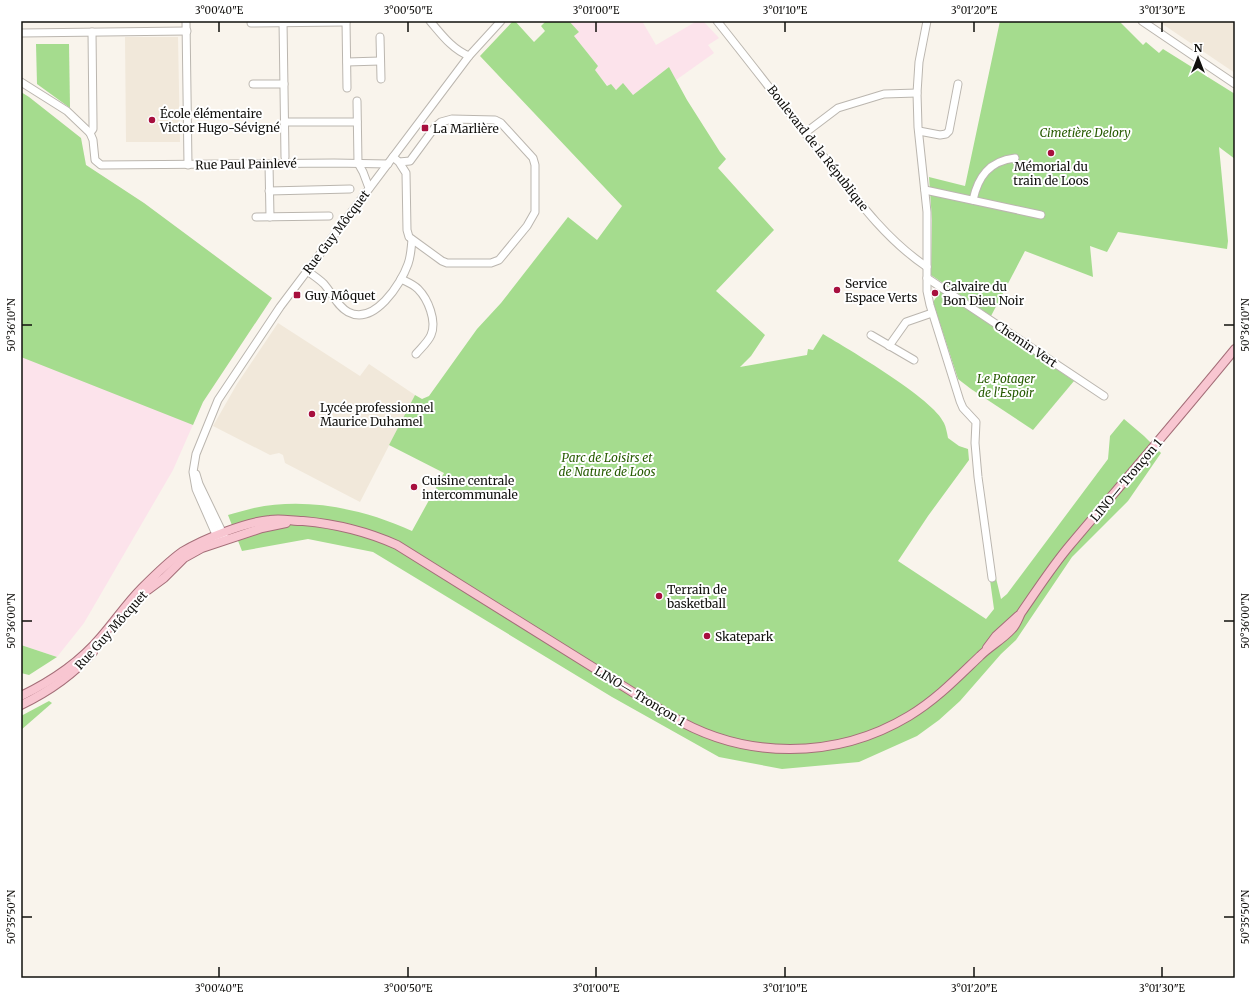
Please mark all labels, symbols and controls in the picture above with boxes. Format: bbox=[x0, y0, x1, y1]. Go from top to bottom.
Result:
text: 3°00'40"E bbox=[195, 4, 244, 17]
text: 3°00'50"E bbox=[384, 4, 433, 17]
text: 3°01'00"E bbox=[573, 4, 620, 17]
text: 3°01'10"E bbox=[763, 4, 808, 17]
text: 3°01'20"E bbox=[951, 4, 998, 17]
text: 3°01'30"E bbox=[1139, 4, 1186, 17]
north arrow bbox=[1178, 38, 1218, 78]
text: N bbox=[1194, 41, 1203, 55]
street label: Boulevard de la République bbox=[764, 82, 872, 214]
place label: École élémentaire Victor Hugo-Sévigné bbox=[159, 106, 280, 135]
marker: École élémentaire Victor Hugo-Sévigné bbox=[147, 115, 157, 125]
place label: La Marlière bbox=[433, 121, 499, 136]
marker: La Marlière bbox=[420, 123, 430, 133]
park label: Cimetière Delory bbox=[1039, 125, 1131, 140]
marker: Mémorial du train de Loos bbox=[1046, 148, 1056, 158]
street label: Rue Paul Painlevé bbox=[195, 156, 297, 172]
place label: Mémorial du train de Loos bbox=[1013, 159, 1089, 188]
street label: Rue Guy Môcquet bbox=[300, 187, 373, 277]
place label: Service Espace Verts bbox=[845, 276, 917, 305]
place label: Calvaire du Bon Dieu Noir bbox=[943, 279, 1025, 308]
marker: Service Espace Verts bbox=[832, 285, 842, 295]
place label: Guy Môquet bbox=[305, 288, 376, 303]
marker: Calvaire du Bon Dieu Noir bbox=[930, 288, 940, 298]
marker: Guy Môquet bbox=[292, 290, 302, 300]
text: 50°36'10"N bbox=[5, 298, 18, 352]
text: 50°36'10"N bbox=[1239, 298, 1252, 352]
street label: Chemin Vert bbox=[992, 318, 1060, 371]
park label: Le Potager de l'Espoir bbox=[977, 371, 1036, 400]
place label: Lycée professionnel Maurice Duhamel bbox=[320, 400, 434, 429]
marker: Lycée professionnel Maurice Duhamel bbox=[307, 409, 317, 419]
street label: LINO— Tronçon 1 bbox=[1087, 435, 1165, 524]
park label: Parc de Loisirs et de Nature de Loos bbox=[558, 450, 656, 479]
place label: Cuisine centrale intercommunale bbox=[422, 473, 518, 502]
marker: Cuisine centrale intercommunale bbox=[409, 482, 419, 492]
place label: Terrain de basketball bbox=[666, 582, 727, 611]
street label: Rue Guy Môcquet bbox=[72, 587, 151, 673]
marker: Terrain de basketball bbox=[654, 591, 664, 601]
text: 50°36'00"N bbox=[5, 593, 18, 649]
text: 50°36'00"N bbox=[1239, 593, 1252, 649]
place label: Skatepark bbox=[715, 629, 774, 644]
marker: Skatepark bbox=[702, 631, 712, 641]
street label: LINO— Tronçon 1 bbox=[592, 663, 689, 729]
text: 50°35'50"N bbox=[5, 890, 18, 944]
text: 50°35'50"N bbox=[1239, 890, 1252, 944]
text: 3°00'40"E bbox=[195, 982, 244, 995]
text: 3°00'50"E bbox=[384, 982, 433, 995]
text: 3°01'00"E bbox=[573, 982, 620, 995]
text: 3°01'10"E bbox=[763, 982, 808, 995]
text: 3°01'20"E bbox=[951, 982, 998, 995]
text: 3°01'30"E bbox=[1139, 982, 1186, 995]

